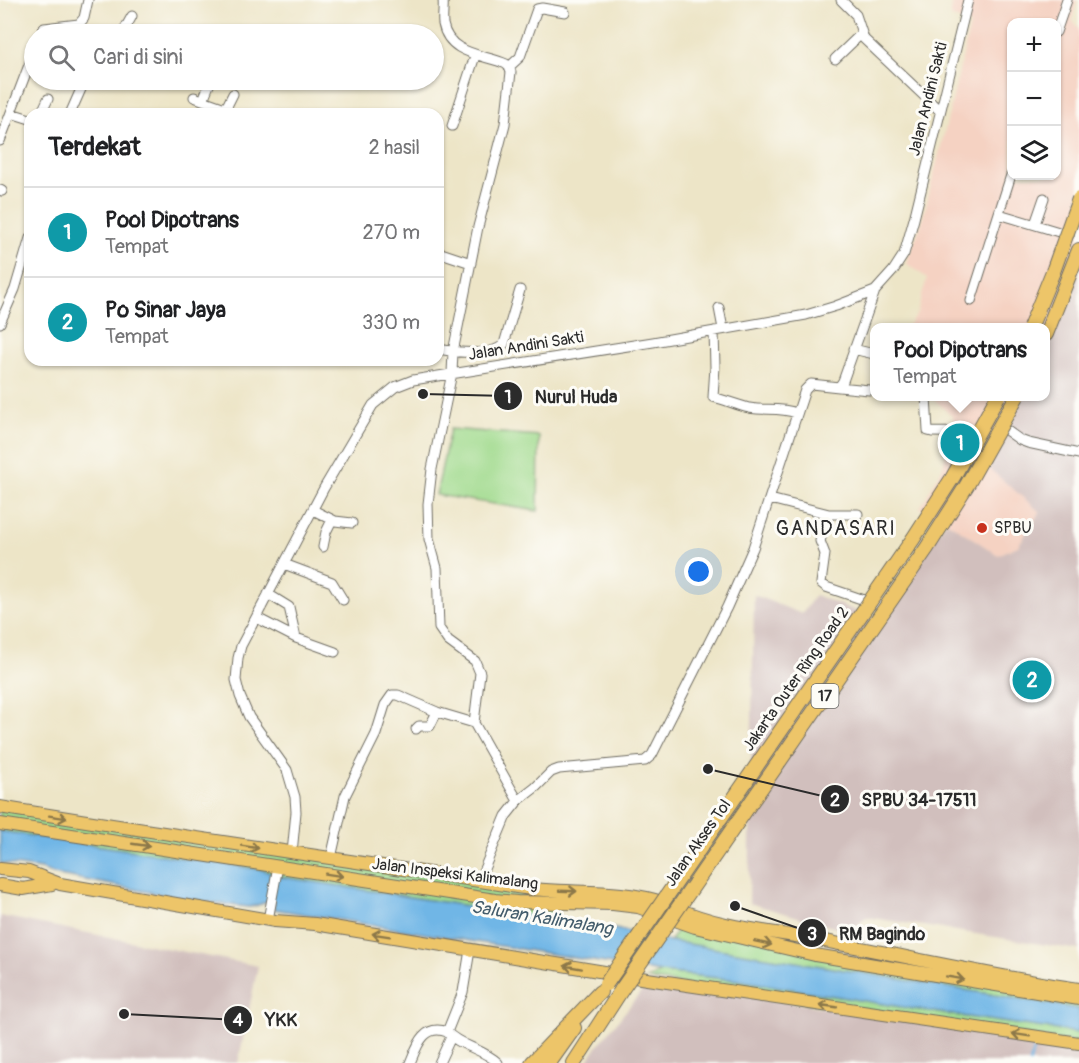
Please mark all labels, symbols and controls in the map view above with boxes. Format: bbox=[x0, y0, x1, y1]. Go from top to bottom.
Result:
map controls bbox=[1007, 18, 1061, 180]
button: + bbox=[1007, 18, 1061, 72]
search box bbox=[24, 24, 444, 90]
street label: Jalan Andini Sakti bbox=[904, 40, 952, 158]
icon: search bbox=[45, 41, 78, 74]
text: Cari di sini bbox=[93, 43, 183, 71]
button: − bbox=[1007, 72, 1061, 126]
button: layers bbox=[1007, 126, 1061, 180]
text: Terdekat bbox=[48, 131, 141, 163]
text: 2 hasil bbox=[369, 135, 420, 160]
text: Pool Dipotrans bbox=[105, 206, 239, 234]
text: 1 bbox=[64, 220, 71, 245]
text: 270 m bbox=[362, 220, 420, 245]
text: Tempat bbox=[105, 234, 169, 259]
text: Po Sinar Jaya bbox=[105, 296, 226, 324]
text: 2 bbox=[62, 310, 73, 335]
text: 330 m bbox=[362, 310, 420, 335]
popup bbox=[870, 323, 1050, 401]
text: Tempat bbox=[105, 324, 169, 349]
street label: Jalan Andini Sakti bbox=[467, 327, 585, 365]
text: Pool Dipotrans bbox=[893, 336, 1027, 364]
text: Tempat bbox=[893, 364, 957, 389]
callout: Nurul Huda bbox=[493, 378, 630, 414]
text: 1 bbox=[504, 386, 512, 409]
text: Nurul Huda bbox=[535, 386, 618, 409]
pin: 1 bbox=[940, 420, 980, 466]
district label: GANDASARI bbox=[776, 516, 896, 541]
place label: SPBU bbox=[994, 518, 1032, 538]
marker: SPBU bbox=[975, 521, 989, 535]
your location bbox=[684, 557, 713, 586]
street label: Jakarta Outer Ring Road 2 bbox=[738, 603, 854, 755]
pin: 2 bbox=[1012, 658, 1052, 702]
road number: 17 bbox=[812, 684, 838, 708]
callout: SPBU 34-17511 bbox=[820, 781, 989, 817]
text: 2 bbox=[830, 789, 840, 812]
text: SPBU 34-17511 bbox=[862, 789, 976, 812]
street label: Jalan Akses Tol bbox=[661, 796, 735, 890]
one-way arrow bbox=[47, 812, 67, 823]
one-way arrow bbox=[131, 840, 150, 851]
one-way arrow bbox=[240, 841, 260, 852]
street label: Jalan Inspeksi Kalimalang bbox=[371, 854, 539, 894]
one-way arrow bbox=[323, 869, 343, 880]
one-way arrow bbox=[558, 886, 578, 897]
water label: Saluran Kalimalang bbox=[470, 895, 616, 941]
callout: RM Bagindo bbox=[797, 915, 937, 951]
text: 3 bbox=[807, 923, 817, 946]
text: RM Bagindo bbox=[839, 923, 925, 946]
one-way arrow bbox=[372, 929, 391, 940]
one-way arrow bbox=[753, 938, 772, 950]
one-way arrow bbox=[564, 961, 584, 972]
one-way arrow bbox=[945, 973, 964, 984]
one-way arrow bbox=[819, 1000, 839, 1011]
callout: YKK bbox=[223, 1002, 309, 1038]
text: 4 bbox=[233, 1009, 244, 1032]
text: YKK bbox=[264, 1009, 297, 1032]
one-way arrow bbox=[1012, 1029, 1032, 1040]

